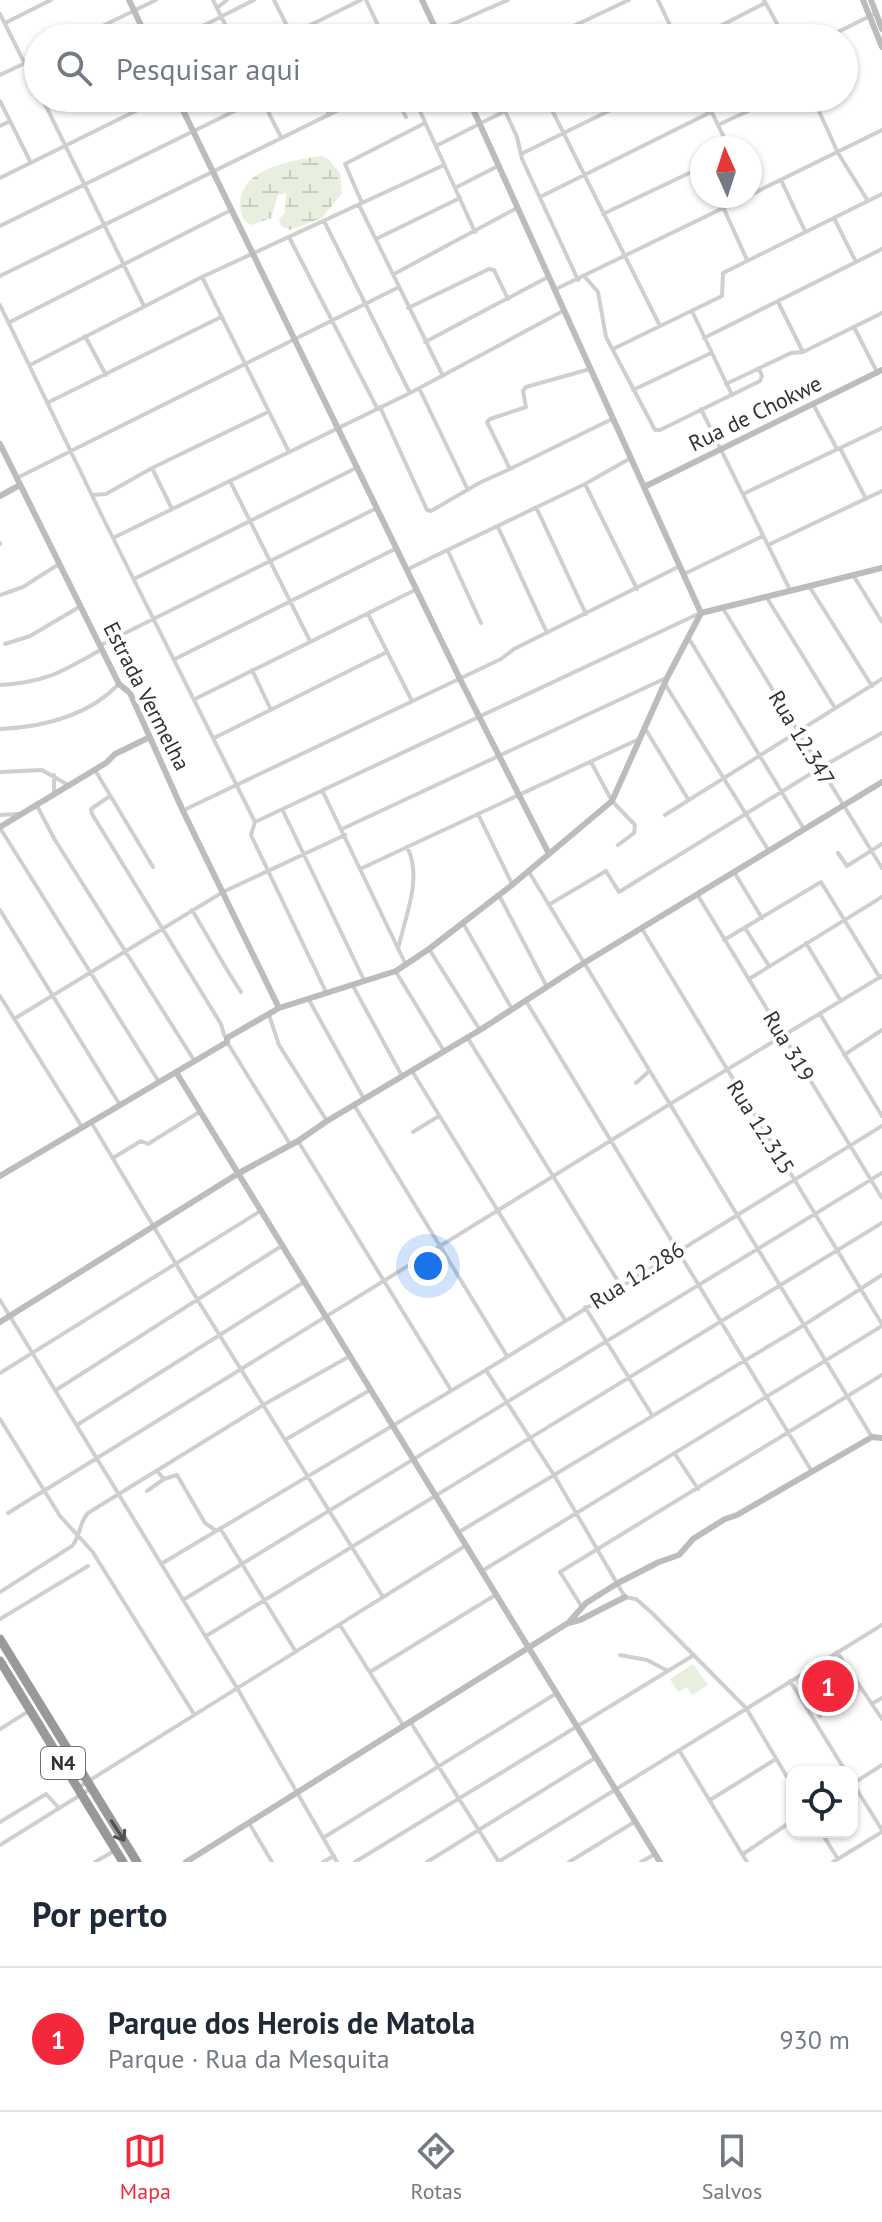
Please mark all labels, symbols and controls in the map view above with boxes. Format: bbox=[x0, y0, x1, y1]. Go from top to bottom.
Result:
search box bbox=[24, 24, 858, 112]
icon: search bbox=[52, 46, 96, 90]
text: Pesquisar aqui bbox=[116, 49, 301, 88]
north arrow bbox=[690, 136, 762, 208]
street label: Rua de Chokwe bbox=[684, 369, 826, 457]
street label: Estrada Vermelha bbox=[97, 617, 197, 775]
street label: Rua 12.347 bbox=[763, 685, 841, 791]
street label: Rua 319 bbox=[757, 1006, 821, 1086]
street label: Rua 12.315 bbox=[721, 1075, 801, 1179]
street label: Rua 12.286 bbox=[585, 1235, 689, 1315]
your location bbox=[408, 1246, 448, 1286]
pin: 1 bbox=[802, 1656, 854, 1716]
road number: N4 bbox=[41, 1747, 85, 1779]
map controls bbox=[786, 1766, 858, 1838]
button: locate bbox=[786, 1766, 858, 1838]
one-way arrow bbox=[110, 1820, 126, 1842]
text: Por perto bbox=[32, 1892, 168, 1936]
text: Parque dos Herois de Matola bbox=[108, 2003, 475, 2042]
text: 1 bbox=[51, 2023, 65, 2056]
text: 930 m bbox=[779, 2023, 850, 2056]
text: Parque · Rua da Mesquita bbox=[108, 2042, 390, 2075]
tab: Mapa bbox=[120, 2129, 171, 2205]
tab: Rotas bbox=[411, 2129, 462, 2205]
tab: Salvos bbox=[702, 2129, 762, 2205]

